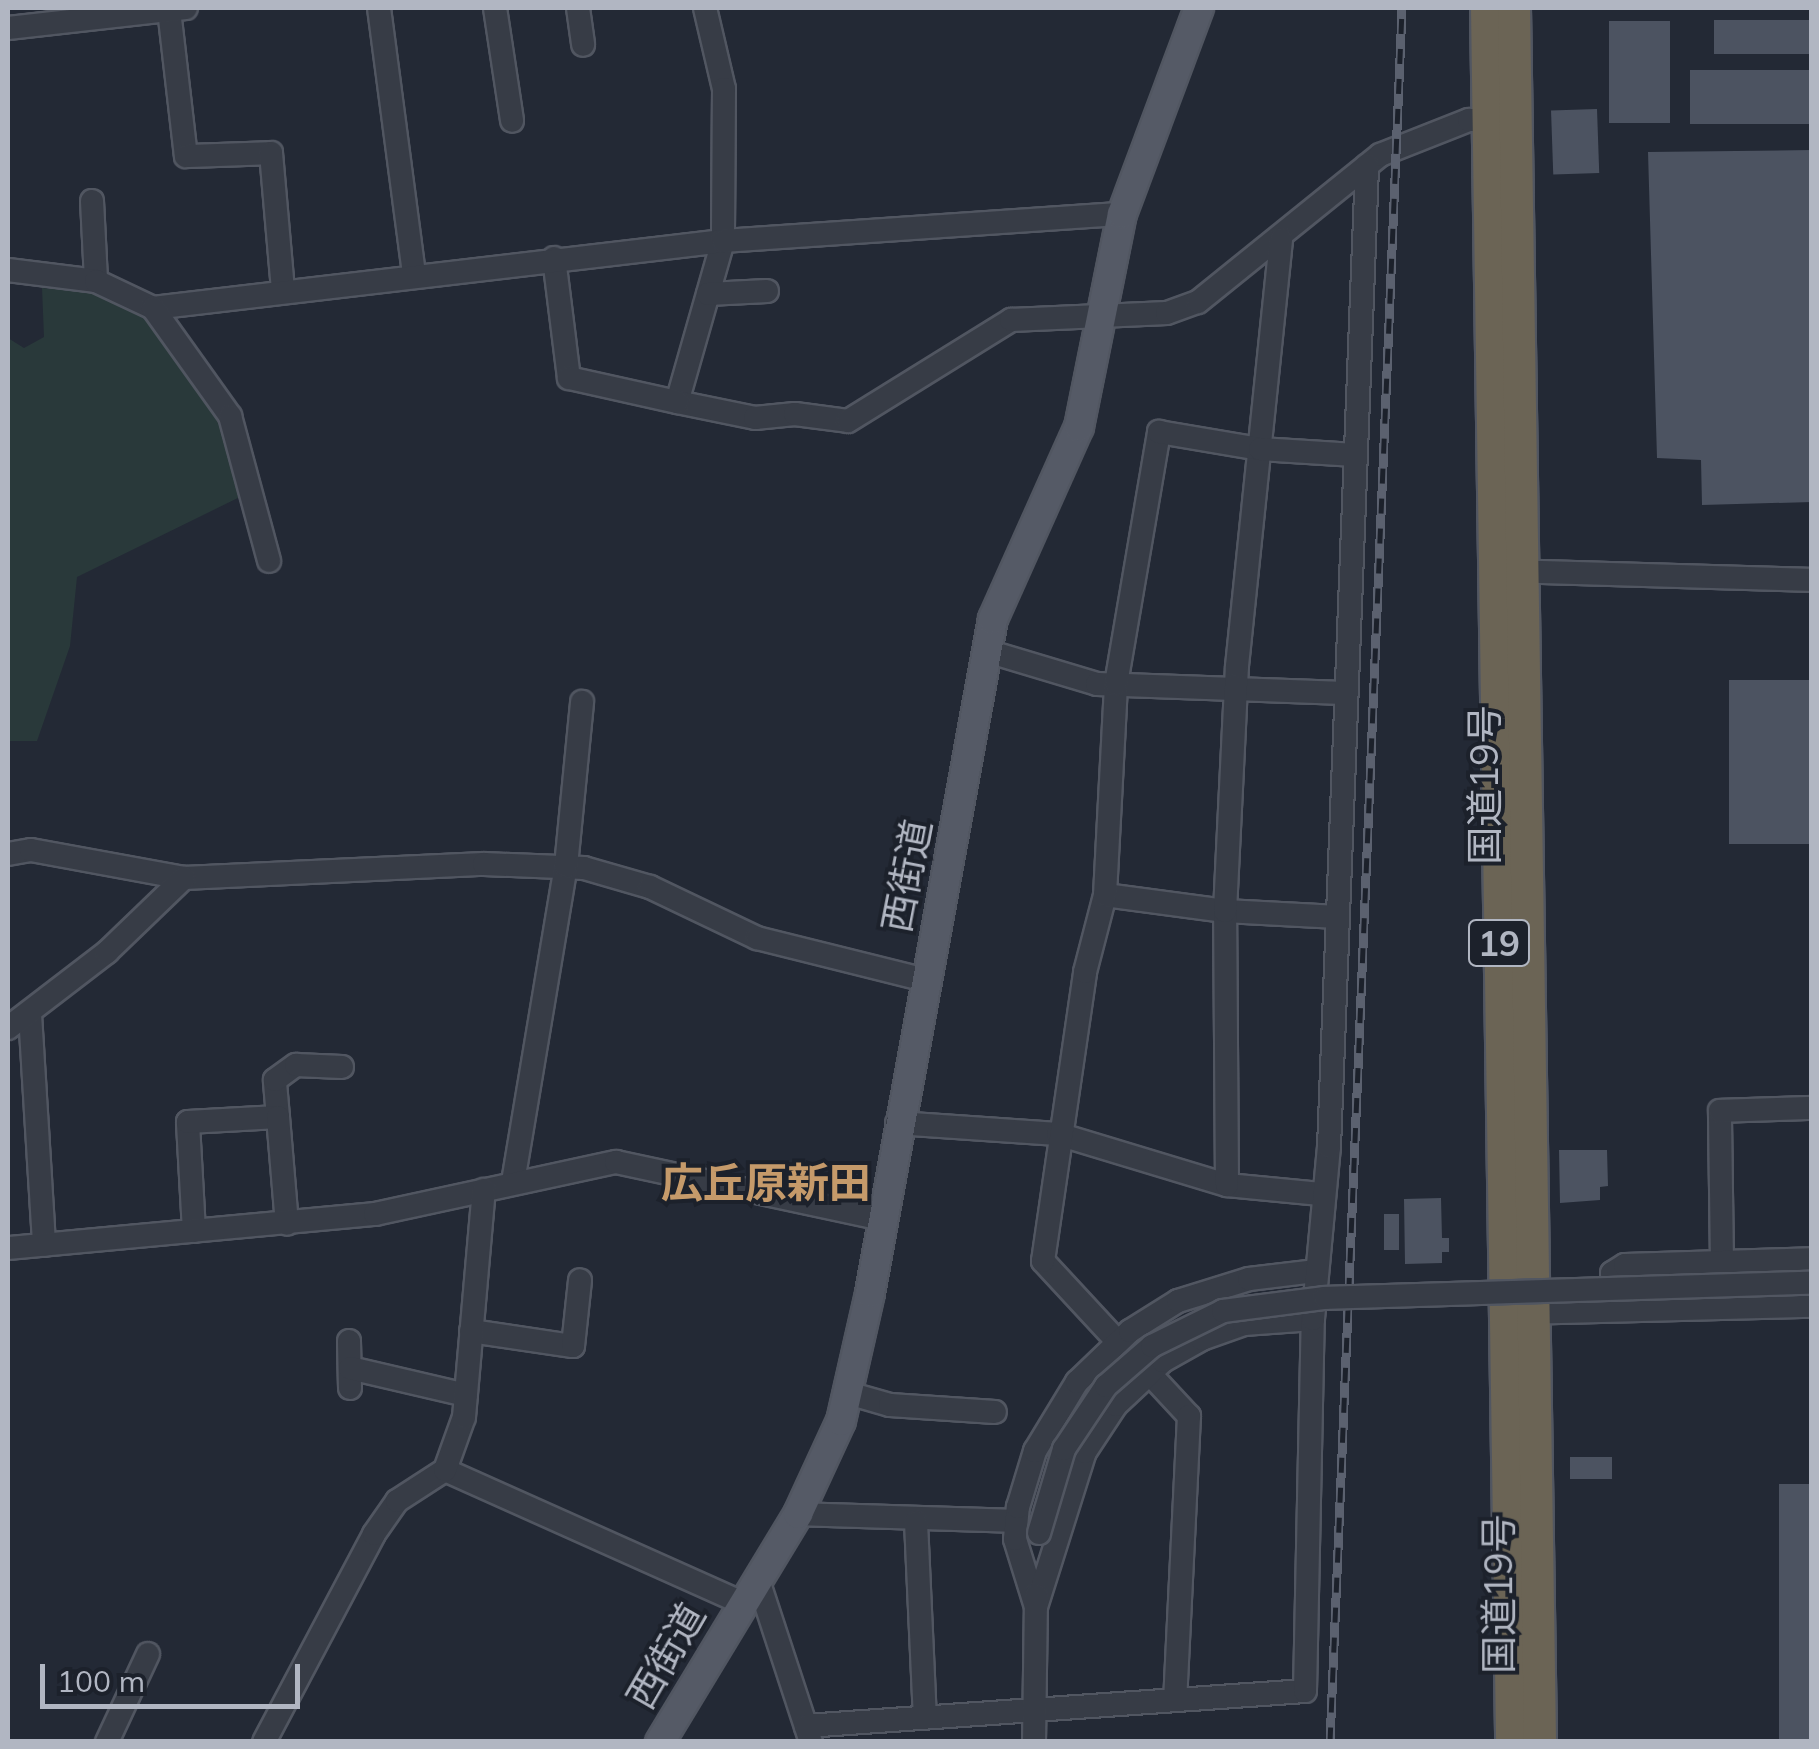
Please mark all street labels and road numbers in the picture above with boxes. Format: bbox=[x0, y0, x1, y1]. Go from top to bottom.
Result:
street label: 国道19号 bbox=[1462, 705, 1508, 865]
street label: 西街道 bbox=[874, 816, 940, 936]
road number: 19 bbox=[1466, 913, 1532, 973]
street label: 国道19号 bbox=[1476, 1514, 1522, 1674]
street label: 西街道 bbox=[618, 1595, 714, 1717]

